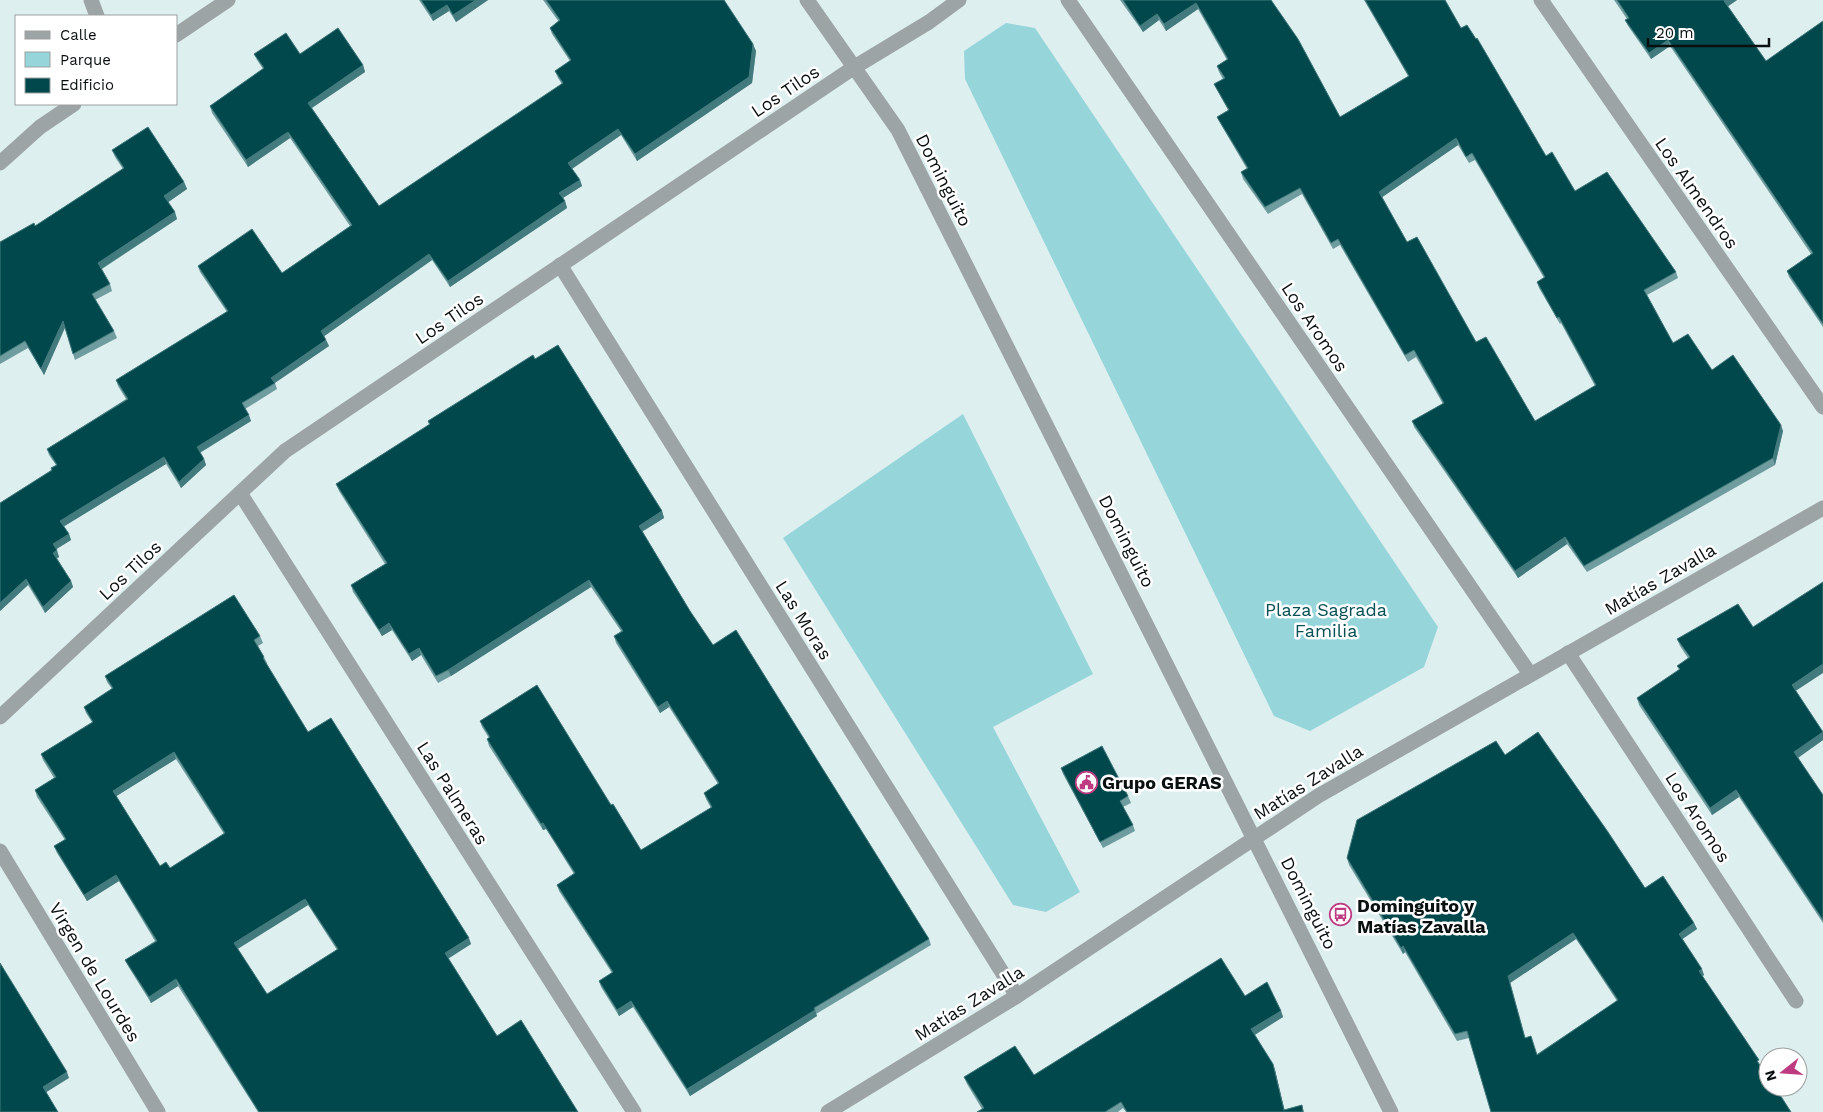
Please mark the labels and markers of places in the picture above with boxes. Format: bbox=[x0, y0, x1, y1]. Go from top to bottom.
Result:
public building icon: Grupo GERAS bbox=[1074, 770, 1098, 794]
place label: Grupo GERAS bbox=[1102, 772, 1222, 793]
place label: Dominguito y Matías Zavalla bbox=[1357, 895, 1486, 937]
bus stop icon: Dominguito y Matías Zavalla bbox=[1329, 903, 1353, 927]

